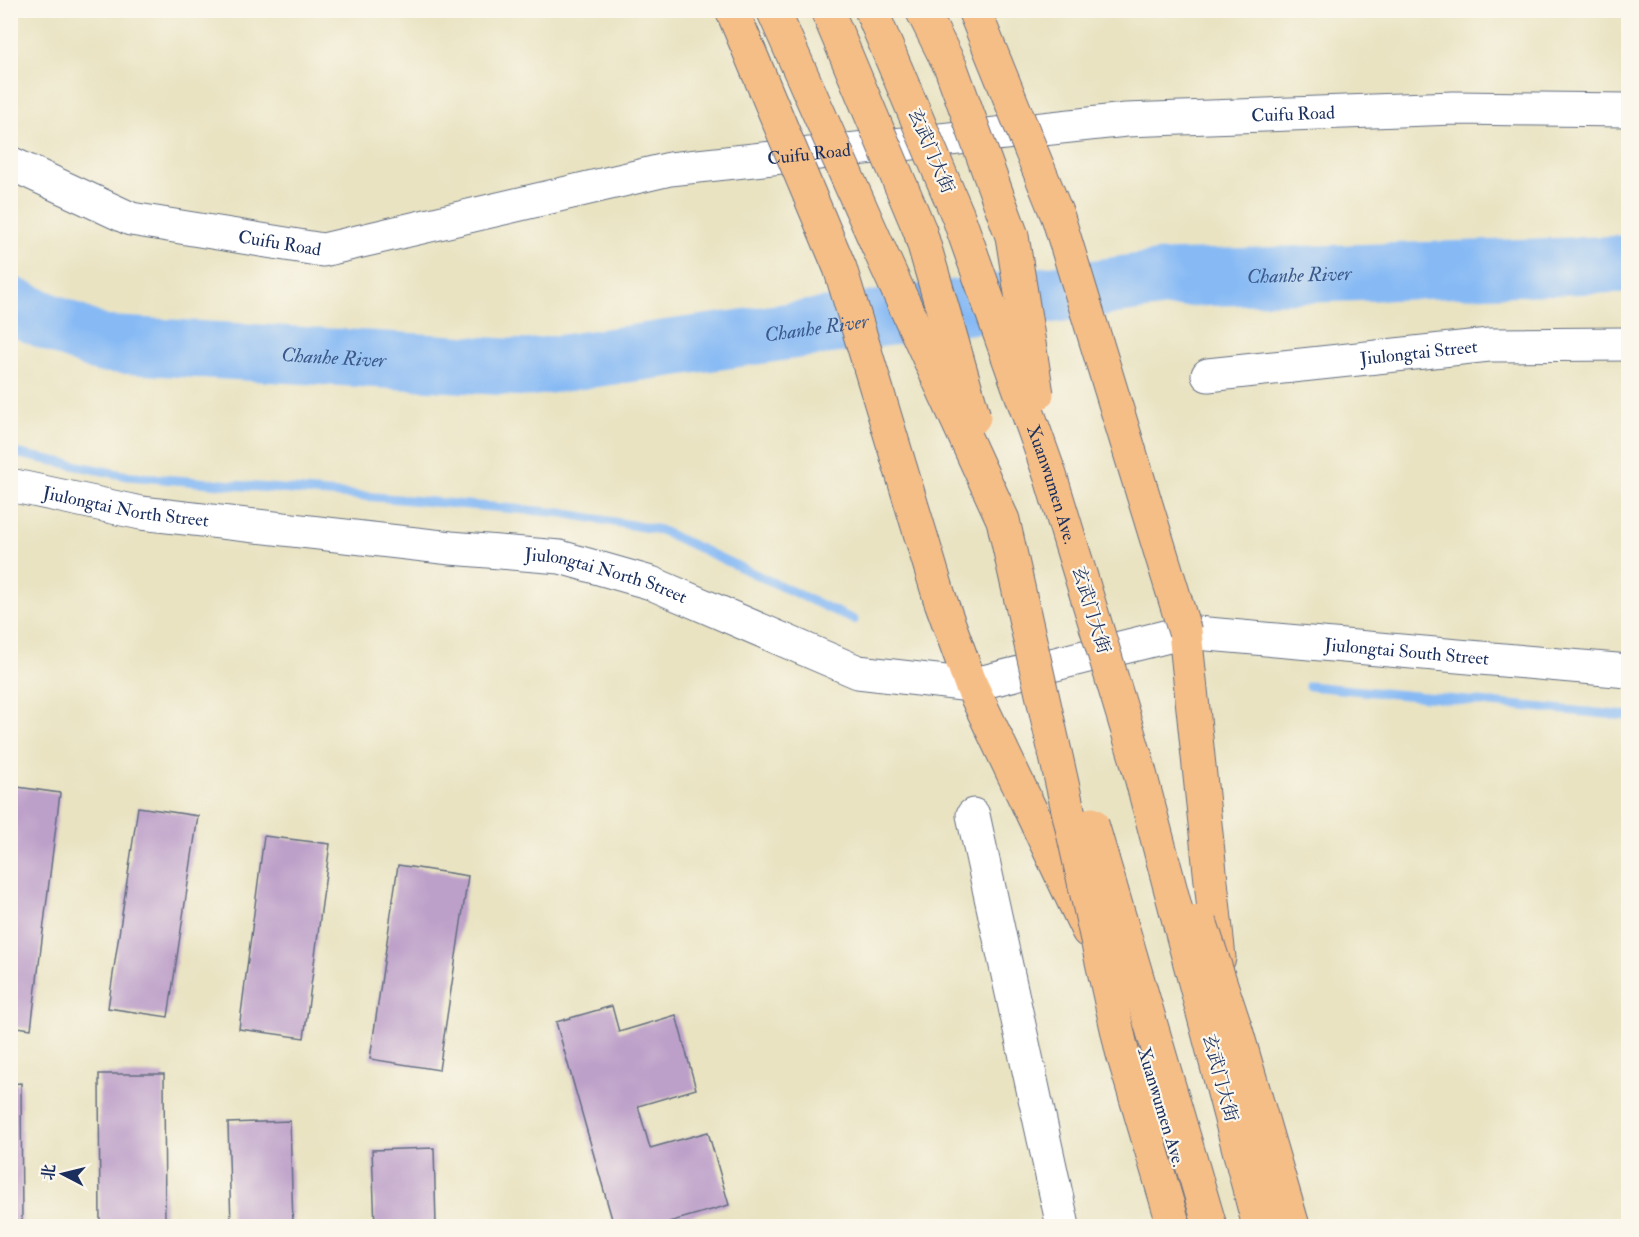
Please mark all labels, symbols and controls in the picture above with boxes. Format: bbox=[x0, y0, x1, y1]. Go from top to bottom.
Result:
street label: Cuifu Road bbox=[1251, 101, 1336, 127]
street label: 玄武门大街 bbox=[903, 105, 959, 197]
street label: Cuifu Road bbox=[766, 138, 852, 170]
street label: Cuifu Road bbox=[237, 225, 323, 261]
water label: Chanhe River bbox=[1246, 260, 1353, 289]
water label: Chanhe River bbox=[763, 308, 872, 347]
street label: Jiulongtai Street bbox=[1358, 335, 1479, 370]
water label: Chanhe River bbox=[281, 342, 388, 373]
street label: Xuanwumen Ave. bbox=[1022, 422, 1082, 547]
street label: Jiulongtai North Street bbox=[40, 481, 210, 532]
street label: Jiulongtai North Street bbox=[523, 543, 691, 609]
street label: 玄武门大街 bbox=[1067, 564, 1115, 656]
street label: Jiulongtai South Street bbox=[1323, 633, 1490, 670]
street label: 玄武门大街 bbox=[1197, 1032, 1243, 1124]
street label: Xuanwumen Ave. bbox=[1132, 1044, 1190, 1170]
north arrow bbox=[33, 1144, 93, 1204]
text: 北 bbox=[38, 1163, 60, 1181]

